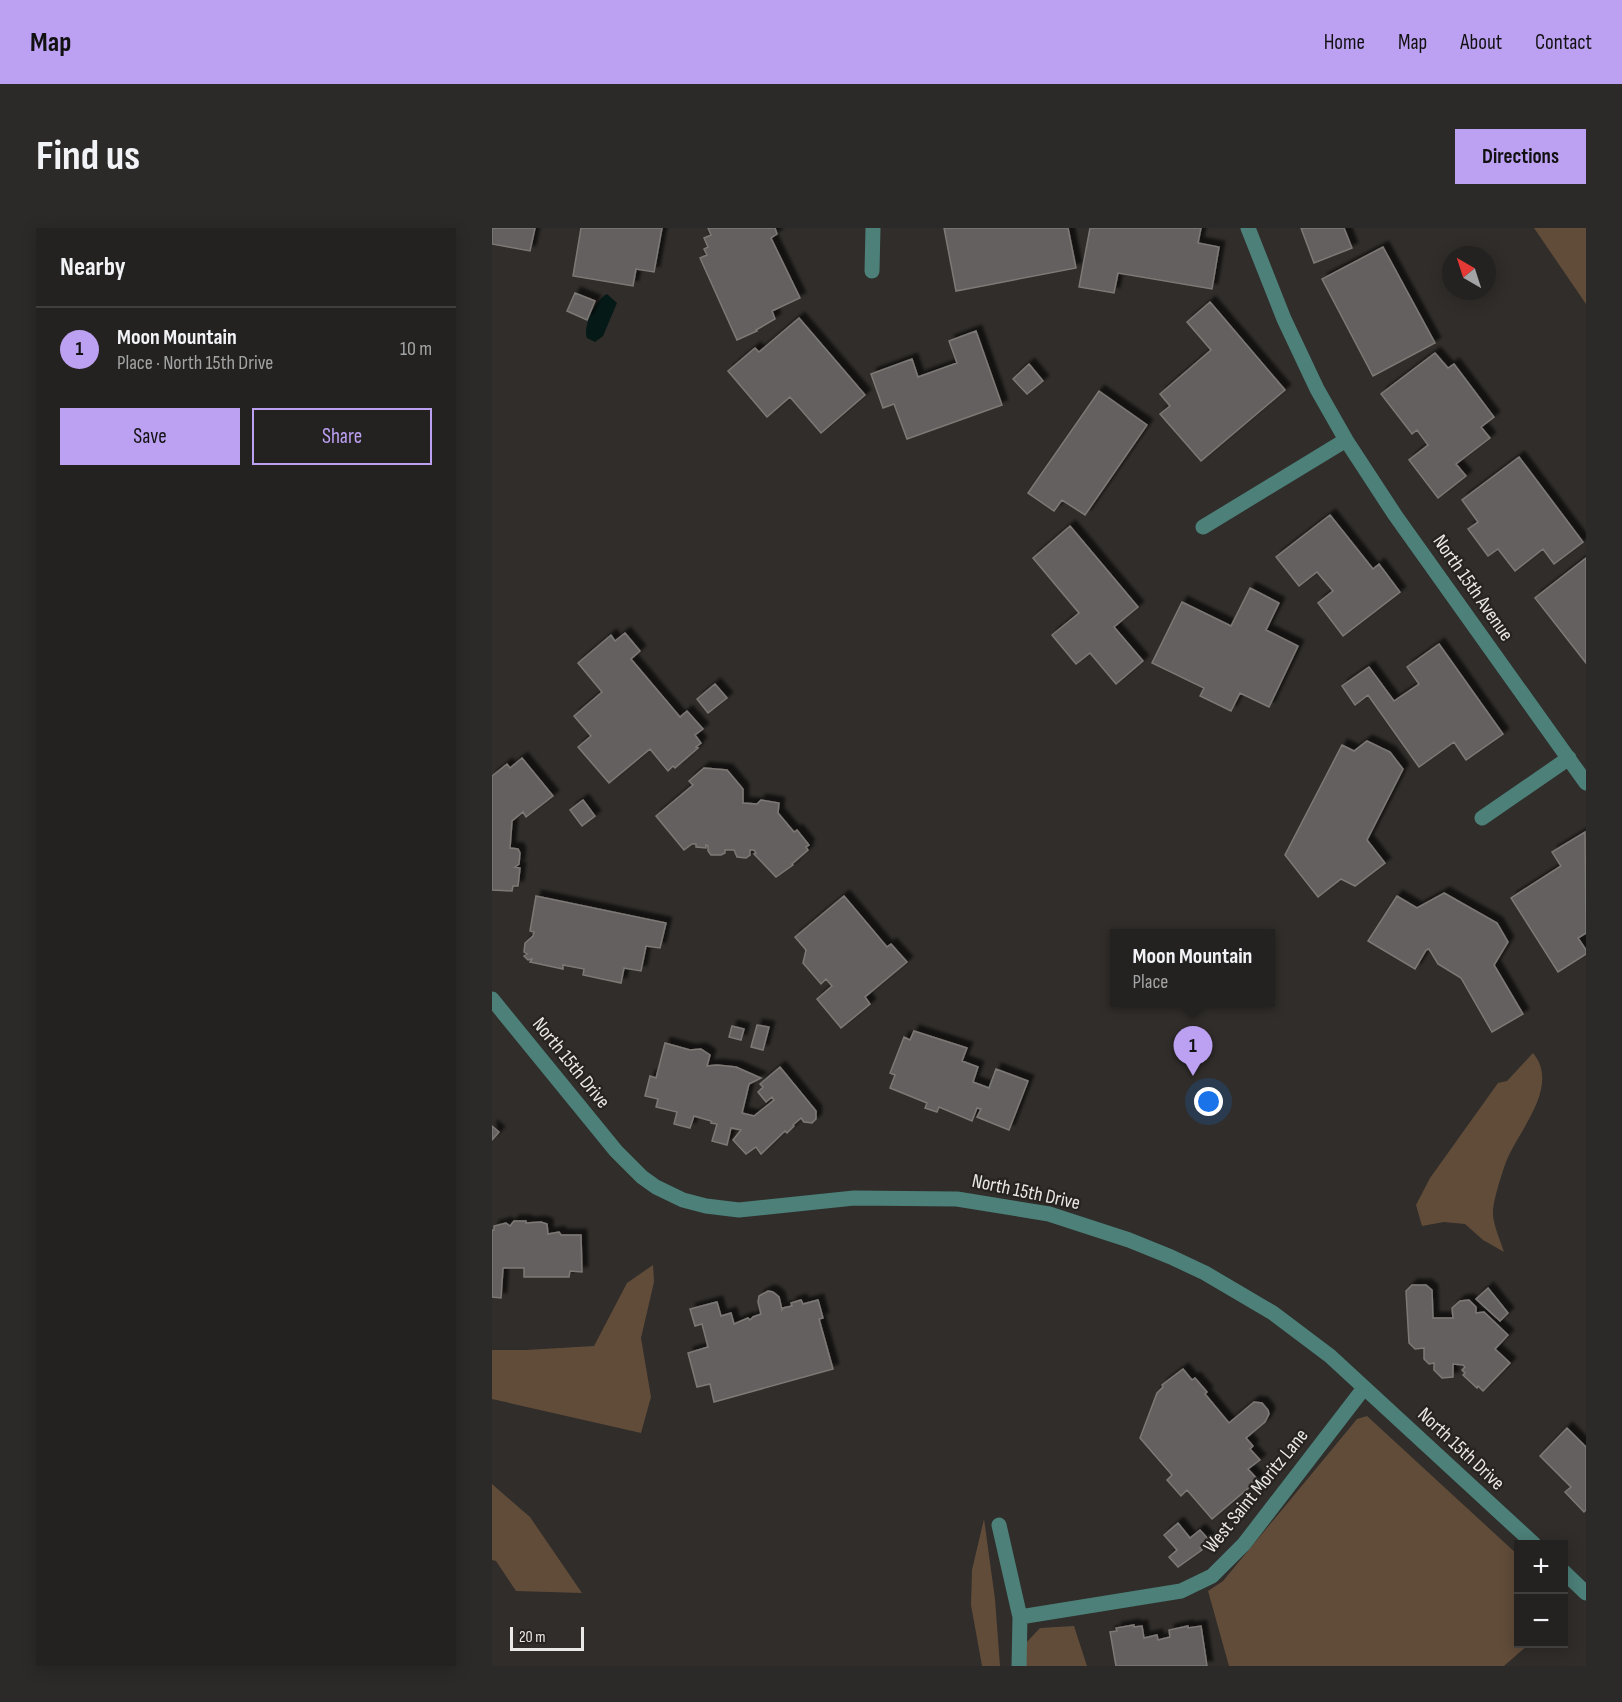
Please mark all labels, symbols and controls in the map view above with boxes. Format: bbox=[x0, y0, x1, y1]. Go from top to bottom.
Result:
text: Map bbox=[30, 26, 71, 59]
text: Home bbox=[1324, 30, 1365, 55]
text: Map bbox=[1398, 30, 1427, 55]
text: About bbox=[1460, 30, 1502, 55]
text: Contact bbox=[1535, 30, 1592, 55]
button: Directions bbox=[1455, 129, 1586, 184]
text: Find us bbox=[36, 131, 140, 182]
north arrow bbox=[1442, 246, 1496, 300]
text: Nearby bbox=[60, 252, 126, 283]
text: Moon Mountain bbox=[117, 324, 237, 351]
text: 1 bbox=[76, 337, 83, 361]
text: 10 m bbox=[400, 337, 432, 361]
text: Place · North 15th Drive bbox=[117, 351, 273, 375]
button: Save bbox=[60, 408, 240, 465]
button: Share bbox=[252, 408, 432, 465]
street label: North 15th Avenue bbox=[1428, 530, 1518, 646]
popup bbox=[1110, 929, 1275, 1007]
text: Moon Mountain bbox=[1133, 943, 1252, 970]
text: Place bbox=[1133, 970, 1168, 994]
street label: North 15th Drive bbox=[527, 1013, 615, 1113]
pin: 1 bbox=[1174, 1026, 1212, 1076]
your location bbox=[1194, 1087, 1223, 1116]
street label: North 15th Drive bbox=[970, 1169, 1082, 1215]
street label: North 15th Drive bbox=[1413, 1403, 1509, 1495]
street label: West Saint Moritz Lane bbox=[1199, 1424, 1313, 1558]
map controls bbox=[1514, 1540, 1568, 1648]
button: + bbox=[1514, 1540, 1568, 1594]
button: − bbox=[1514, 1594, 1568, 1648]
scale bar bbox=[510, 1624, 584, 1652]
text: 20 m bbox=[519, 1628, 546, 1647]

